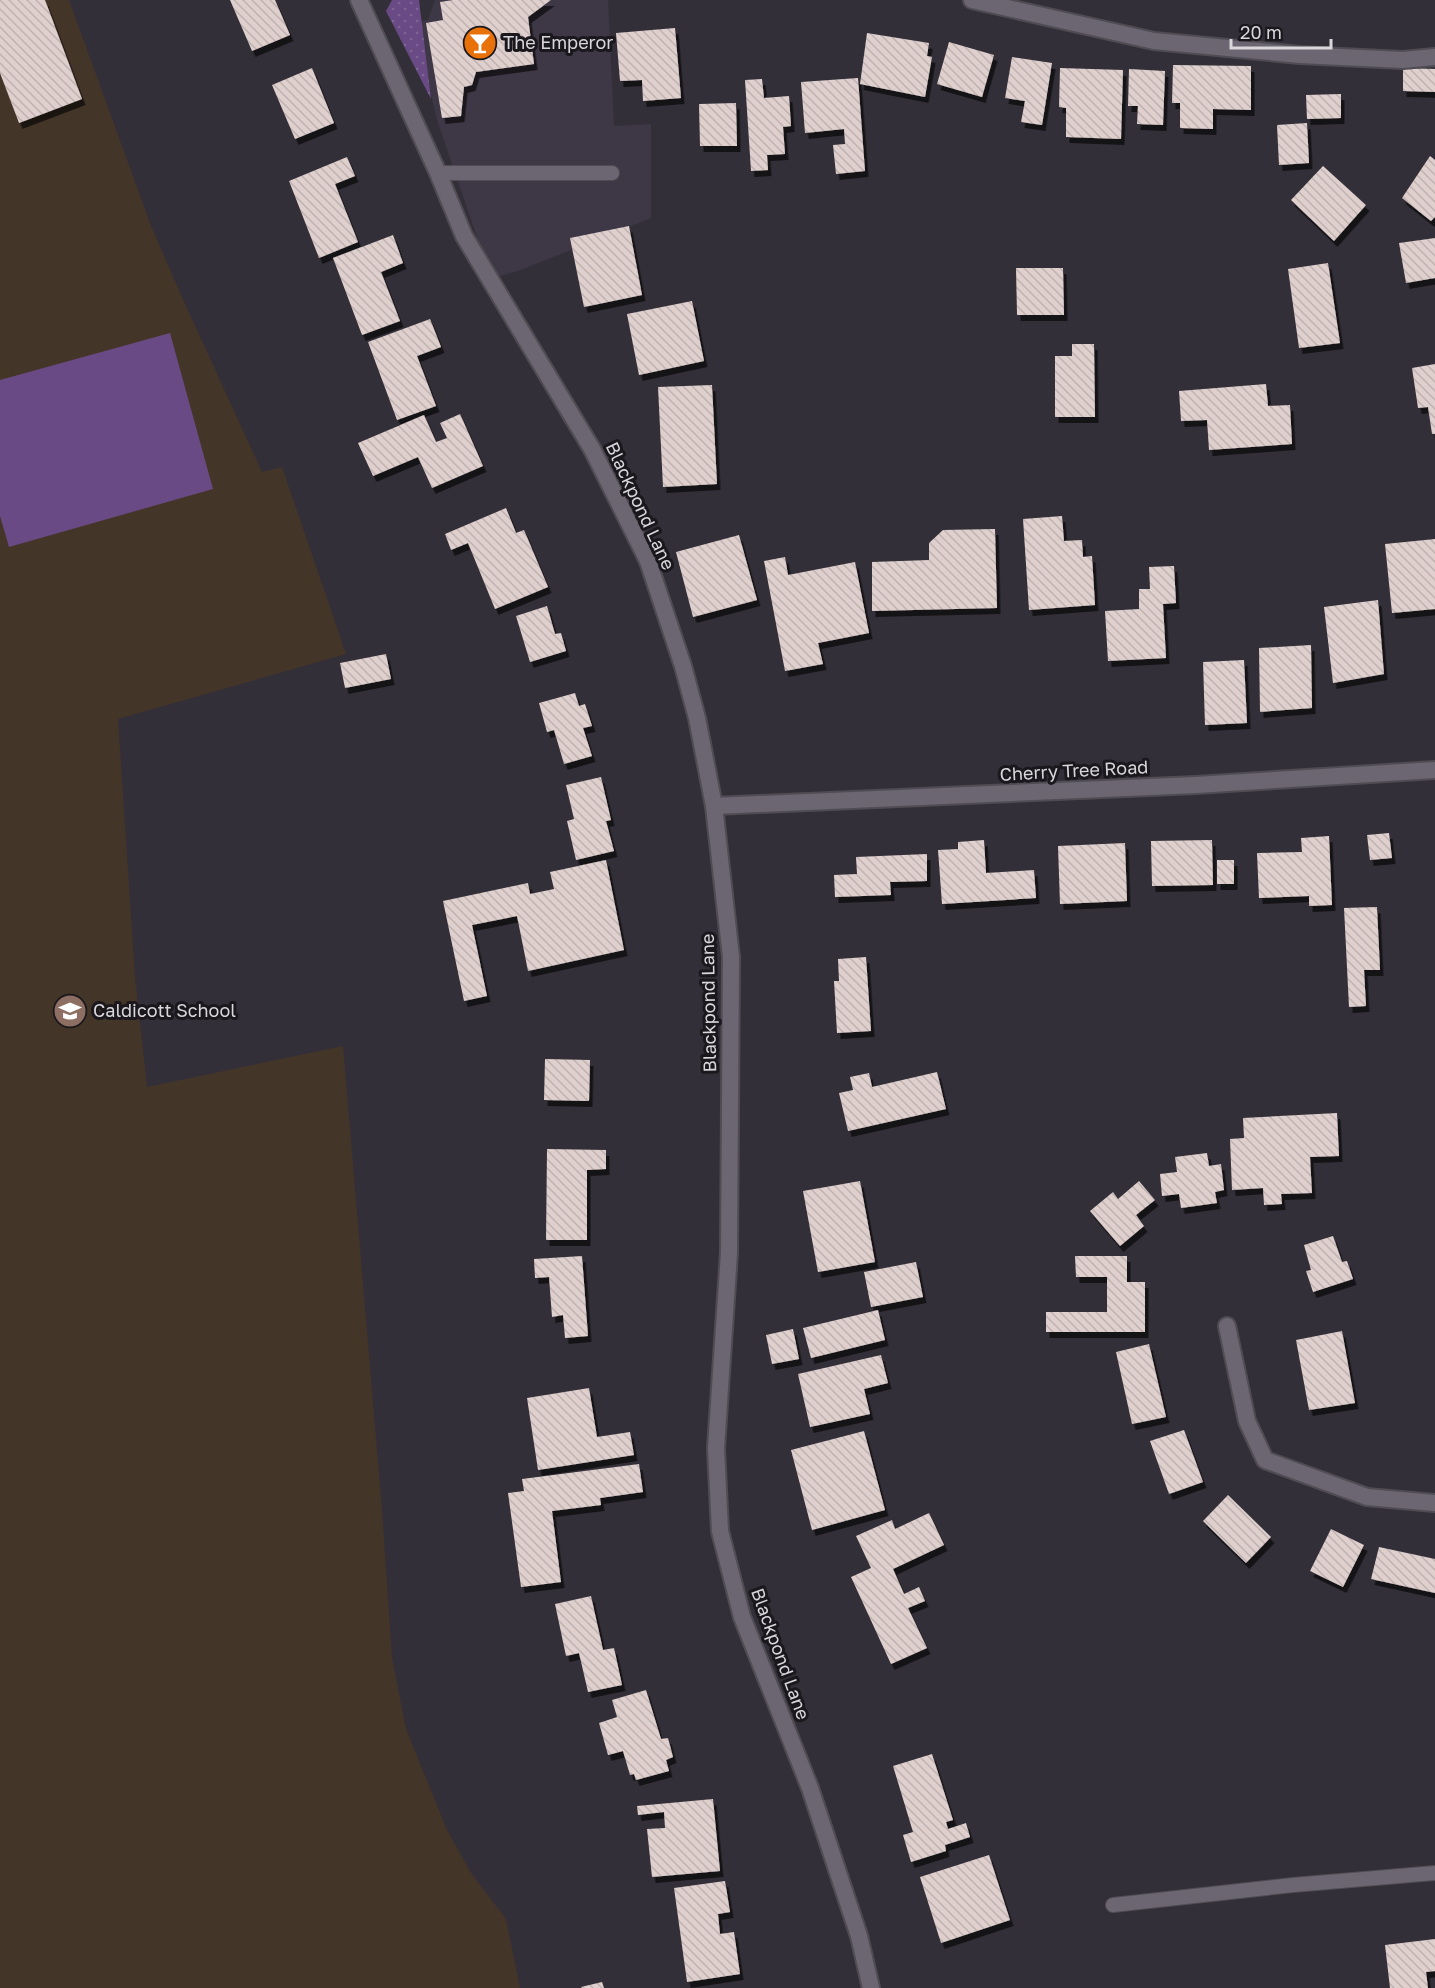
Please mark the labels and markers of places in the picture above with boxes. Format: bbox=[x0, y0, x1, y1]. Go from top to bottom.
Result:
bar icon: The Emperor bbox=[462, 25, 498, 61]
place label: The Emperor bbox=[503, 31, 613, 53]
school or university icon: Caldicott School bbox=[52, 993, 88, 1029]
place label: Caldicott School bbox=[93, 999, 236, 1021]

